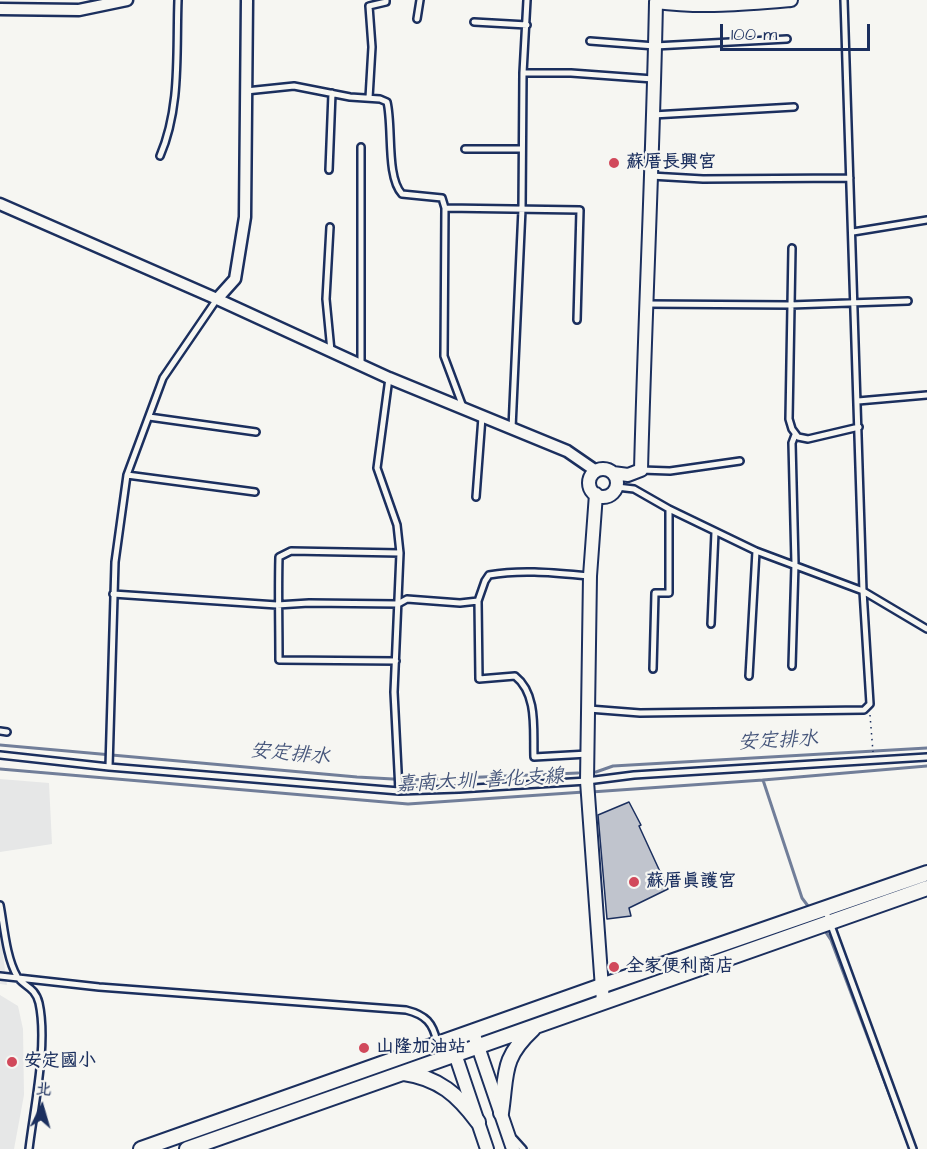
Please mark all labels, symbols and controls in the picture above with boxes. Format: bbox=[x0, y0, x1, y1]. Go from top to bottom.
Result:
scale bar bbox=[723, 12, 873, 50]
text: 100 m bbox=[731, 22, 777, 47]
place label: 蘇厝長興宮 bbox=[626, 152, 716, 174]
marker: 蘇厝長興宮 bbox=[607, 156, 621, 170]
water label: 安定排水 bbox=[737, 728, 819, 756]
water label: 安定排水 bbox=[249, 740, 331, 770]
water label: 嘉南大圳 善化支線 bbox=[395, 766, 565, 798]
place label: 蘇厝真護宮 bbox=[646, 871, 736, 893]
marker: 蘇厝真護宮 bbox=[627, 875, 641, 889]
place label: 全家便利商店 bbox=[626, 956, 734, 978]
marker: 全家便利商店 bbox=[607, 960, 621, 974]
place label: 山隆加油站 bbox=[376, 1037, 466, 1059]
marker: 山隆加油站 bbox=[357, 1041, 371, 1055]
place label: 安定國小 bbox=[24, 1051, 96, 1073]
marker: 安定國小 bbox=[5, 1055, 19, 1069]
north arrow bbox=[12, 1077, 72, 1137]
text: 北 bbox=[35, 1077, 52, 1101]

